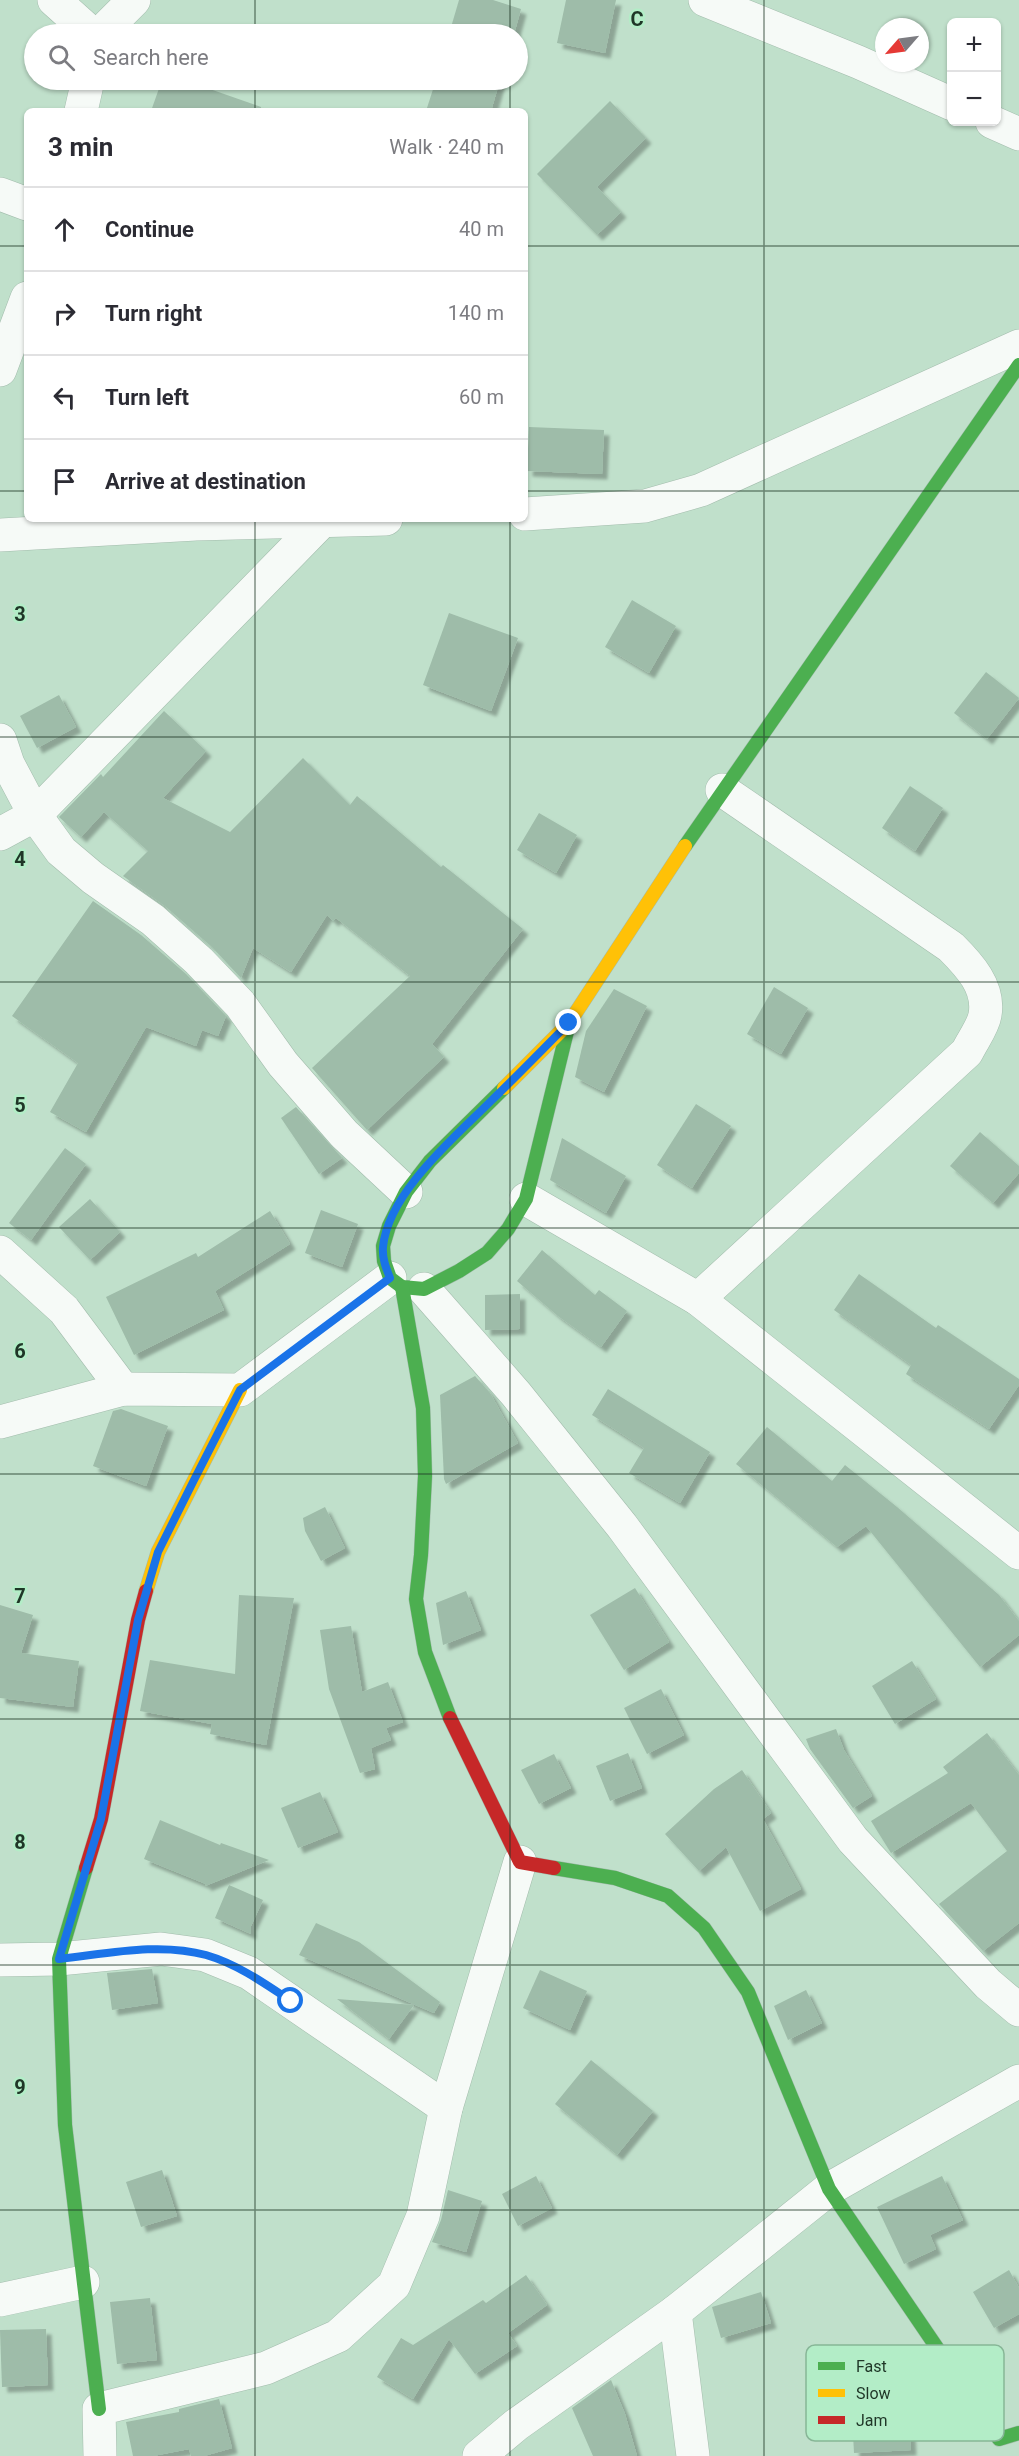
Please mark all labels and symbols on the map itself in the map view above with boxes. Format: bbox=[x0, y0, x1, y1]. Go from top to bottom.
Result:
text: C bbox=[630, 7, 644, 31]
north arrow bbox=[875, 18, 929, 72]
text: 3 bbox=[14, 602, 26, 626]
text: 4 bbox=[14, 847, 26, 871]
route end bbox=[555, 1009, 581, 1035]
text: 5 bbox=[14, 1093, 26, 1117]
text: 6 bbox=[14, 1339, 26, 1363]
text: 7 bbox=[14, 1584, 26, 1608]
text: 8 bbox=[14, 1830, 26, 1854]
route start bbox=[277, 1987, 303, 2013]
text: 9 bbox=[14, 2075, 26, 2099]
legend bbox=[806, 2345, 1004, 2441]
text: Fast bbox=[856, 2357, 887, 2376]
text: Slow bbox=[856, 2384, 891, 2403]
text: Jam bbox=[856, 2411, 888, 2430]

